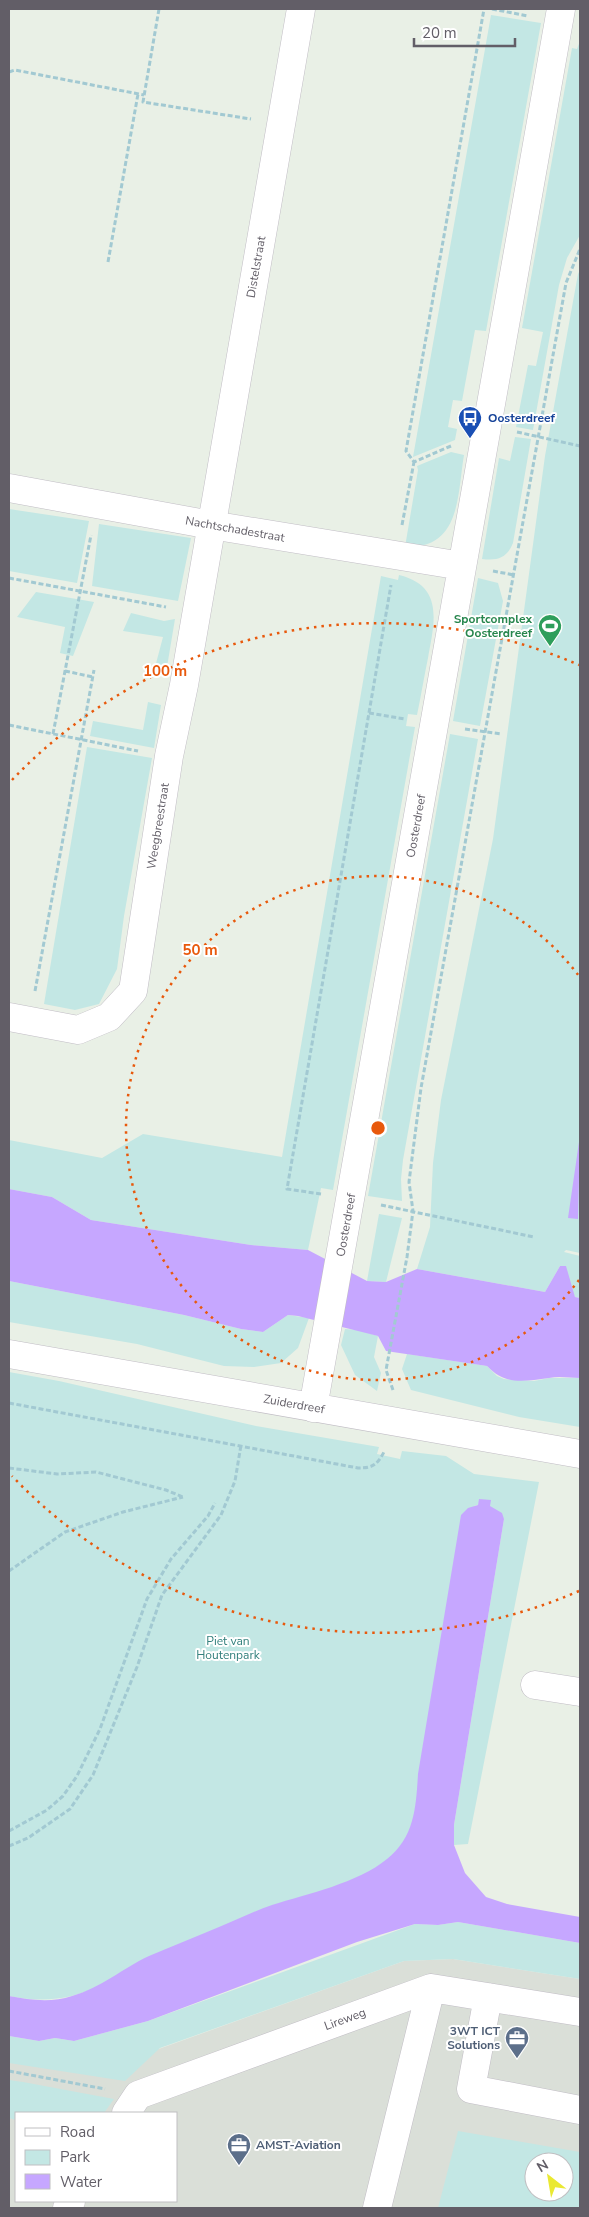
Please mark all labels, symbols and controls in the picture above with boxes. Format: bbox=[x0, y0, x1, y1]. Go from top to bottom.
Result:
scale bar bbox=[414, 15, 515, 47]
text: 20 m bbox=[422, 23, 457, 43]
street label: Distelstraat bbox=[243, 234, 269, 299]
bus stop icon: Oosterdreef bbox=[457, 405, 483, 439]
place label: Oosterdreef bbox=[488, 410, 556, 426]
street label: Nachtschadestraat bbox=[184, 512, 287, 546]
place label: Sportcomplex Oosterdreef bbox=[454, 611, 533, 641]
sports icon: Sportcomplex Oosterdreef bbox=[537, 613, 563, 647]
text: 100 m bbox=[143, 661, 187, 681]
street label: Weegbreestraat bbox=[143, 781, 173, 870]
street label: Oosterdreef bbox=[403, 792, 430, 859]
text: 50 m bbox=[182, 940, 218, 960]
centre of rings bbox=[369, 1119, 387, 1137]
street label: Oosterdreef bbox=[333, 1191, 360, 1258]
street label: Zuiderdreef bbox=[262, 1391, 327, 1417]
park label: Piet van Houtenpark bbox=[196, 1633, 261, 1663]
street label: Lireweg bbox=[322, 2004, 368, 2034]
place label: 3WT ICT Solutions bbox=[447, 2023, 501, 2053]
office icon: 3WT ICT Solutions bbox=[504, 2025, 530, 2059]
legend bbox=[15, 2112, 178, 2202]
text: Road bbox=[60, 2122, 95, 2142]
office icon: AMST-Aviation bbox=[226, 2132, 252, 2166]
place label: AMST-Aviation bbox=[256, 2137, 341, 2153]
text: Park bbox=[60, 2147, 90, 2167]
north arrow bbox=[524, 2152, 574, 2202]
text: N bbox=[533, 2155, 552, 2177]
text: Water bbox=[60, 2172, 103, 2192]

